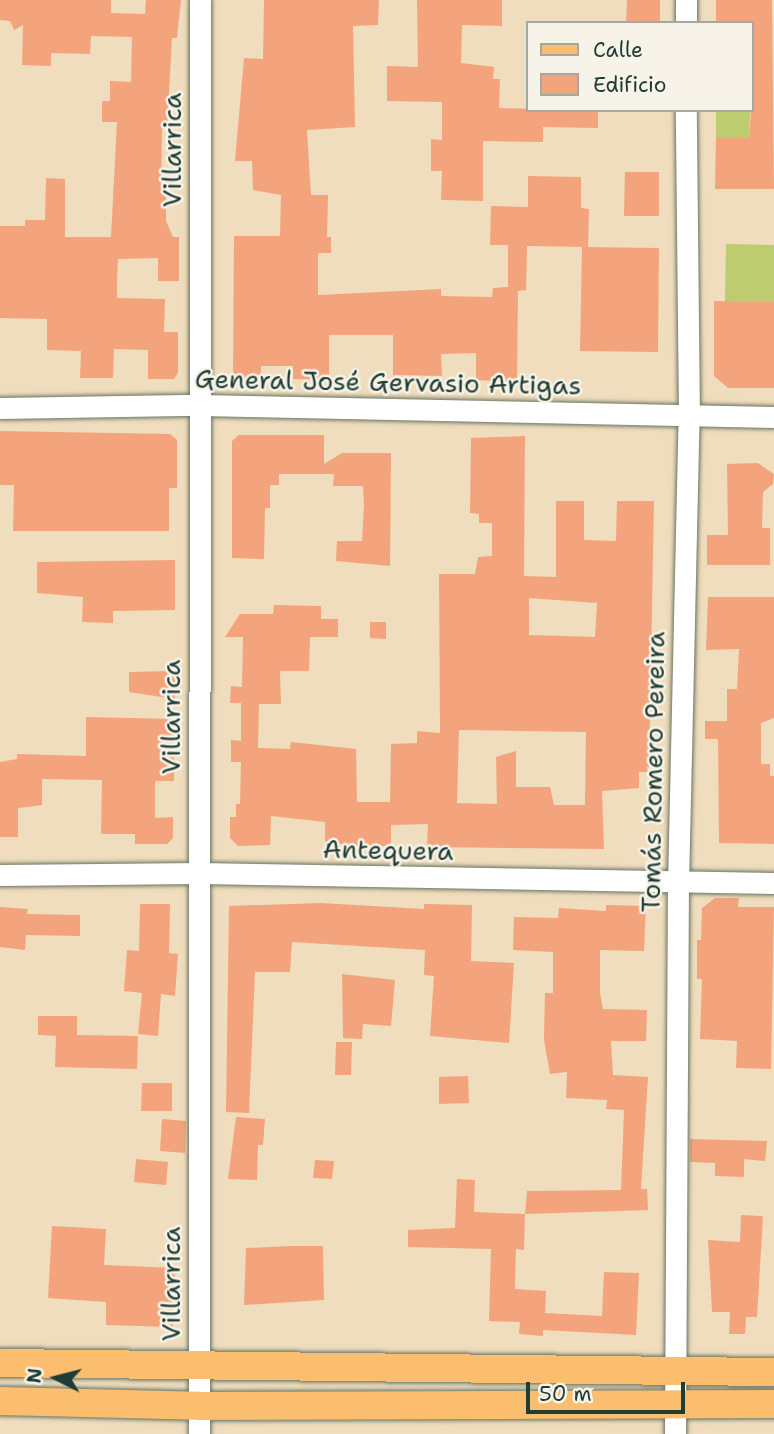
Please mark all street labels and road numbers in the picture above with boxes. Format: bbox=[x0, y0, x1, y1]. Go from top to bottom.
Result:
street label: Villarrica bbox=[156, 93, 188, 207]
street label: General José Gervasio Artigas bbox=[194, 363, 582, 401]
street label: Tomás Romero Pereira bbox=[635, 631, 671, 913]
street label: Villarrica bbox=[155, 660, 187, 774]
street label: Antequera bbox=[322, 833, 454, 867]
street label: Villarrica bbox=[155, 1227, 187, 1341]

